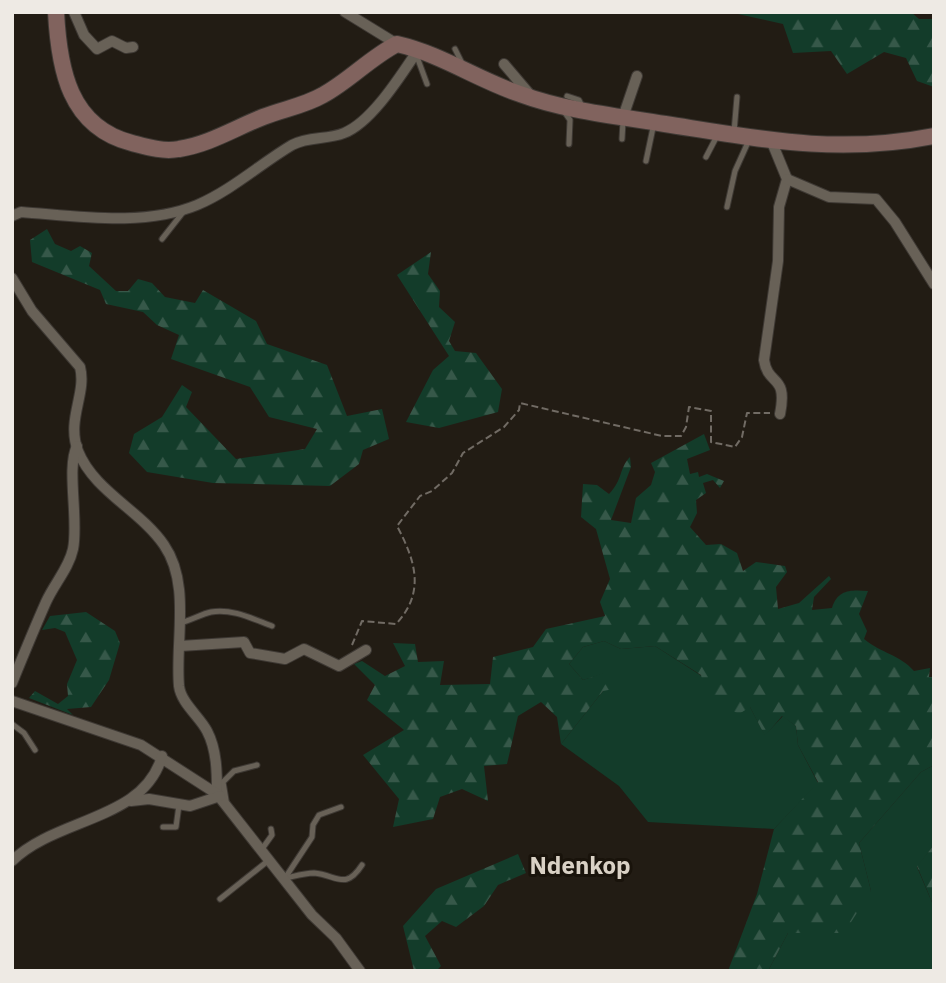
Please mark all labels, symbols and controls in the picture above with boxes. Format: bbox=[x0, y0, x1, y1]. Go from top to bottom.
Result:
district label: Ndenkop bbox=[529, 849, 631, 881]

